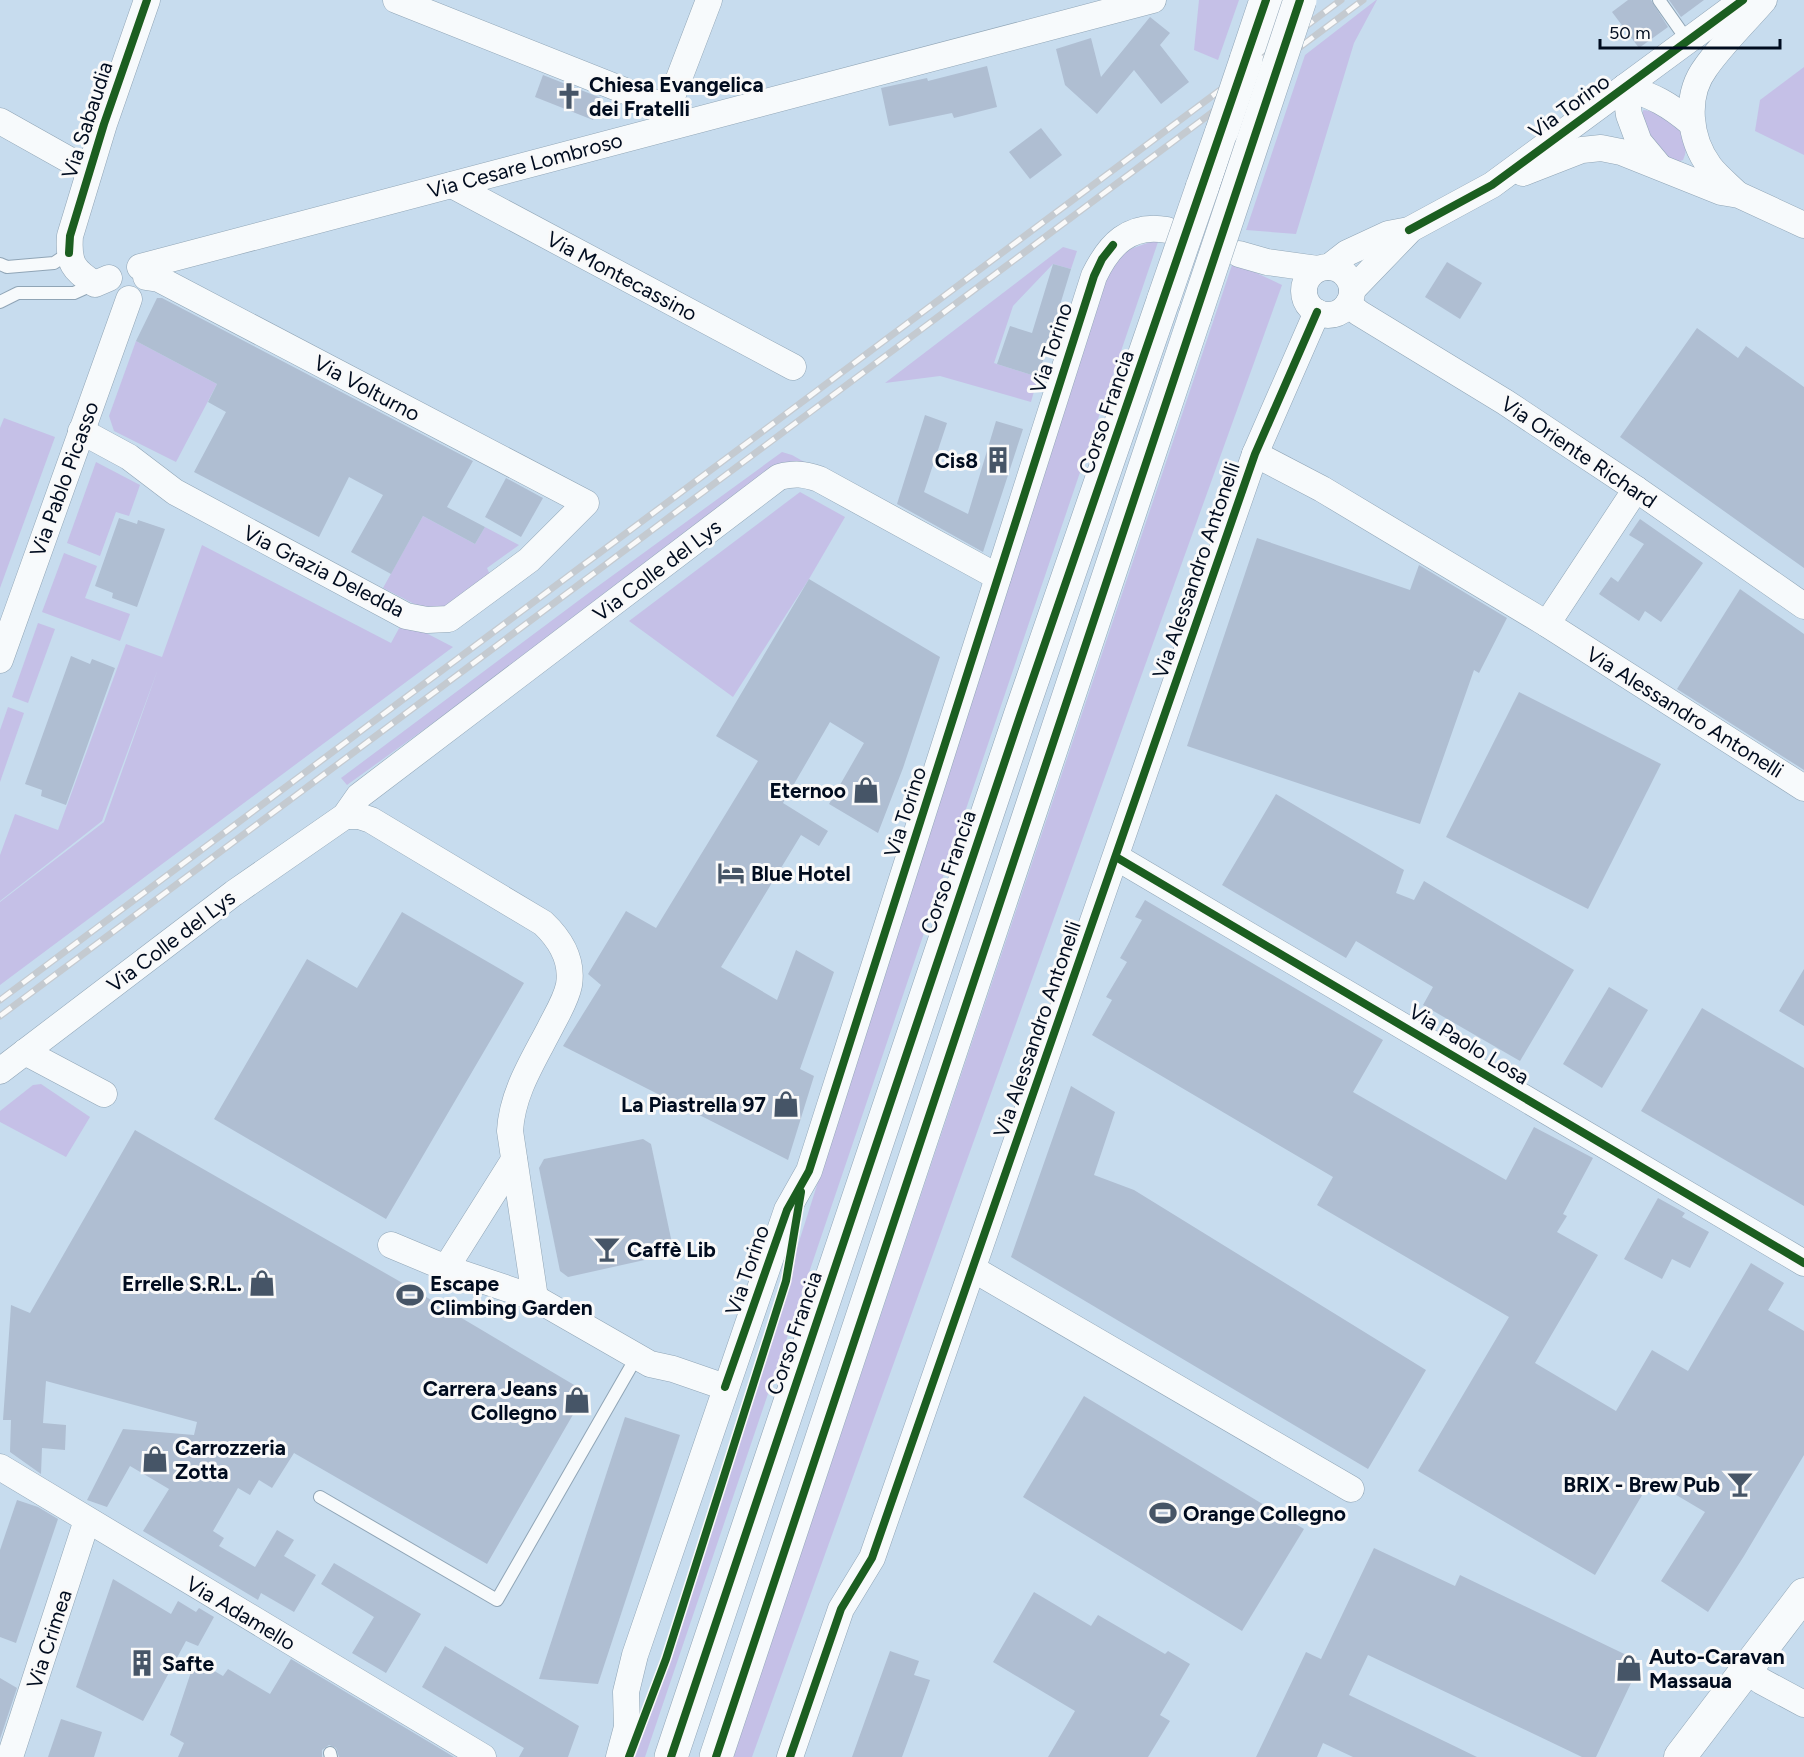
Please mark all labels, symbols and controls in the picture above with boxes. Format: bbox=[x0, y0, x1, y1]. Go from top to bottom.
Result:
scale bar bbox=[1600, 12, 1780, 50]
text: 50 m bbox=[1609, 22, 1651, 44]
street label: Via Sabaudia bbox=[56, 58, 118, 182]
street label: Via Torino bbox=[1524, 68, 1614, 144]
place label: Chiesa Evangelica dei Fratelli bbox=[589, 72, 764, 121]
church icon: Chiesa Evangelica dei Fratelli bbox=[554, 81, 584, 111]
street label: Via Cesare Lombroso bbox=[425, 127, 625, 203]
street label: Via Montecassino bbox=[543, 226, 701, 326]
street label: Via Torino bbox=[1025, 300, 1077, 396]
street label: Corso Francia bbox=[1073, 347, 1139, 477]
street label: Via Volturno bbox=[310, 350, 424, 426]
street label: Via Oriente Richard bbox=[1496, 391, 1662, 513]
street label: Via Pablo Picasso bbox=[24, 398, 104, 560]
building icon: Cis8 bbox=[983, 445, 1013, 475]
place label: Cis8 bbox=[935, 448, 978, 473]
street label: Via Alessandro Antonelli bbox=[1147, 458, 1245, 682]
street label: Via Colle del Lys bbox=[588, 514, 726, 626]
street label: Via Grazia Deledda bbox=[239, 520, 409, 622]
street label: Via Alessandro Antonelli bbox=[1582, 641, 1788, 783]
street label: Via Torino bbox=[879, 764, 931, 860]
shop icon: Eternoo bbox=[851, 775, 881, 805]
place label: Eternoo bbox=[769, 778, 846, 803]
street label: Corso Francia bbox=[915, 807, 981, 937]
hotel icon: Blue Hotel bbox=[716, 858, 746, 888]
place label: Blue Hotel bbox=[751, 861, 851, 886]
street label: Via Colle del Lys bbox=[102, 885, 240, 997]
street label: Via Alessandro Antonelli bbox=[988, 917, 1086, 1141]
street label: Via Paolo Losa bbox=[1404, 998, 1534, 1090]
shop icon: La Piastrella 97 bbox=[771, 1089, 801, 1119]
place label: La Piastrella 97 bbox=[621, 1092, 766, 1117]
street label: Via Torino bbox=[720, 1222, 774, 1318]
bar icon: Caffè Lib bbox=[592, 1234, 622, 1264]
place label: Caffè Lib bbox=[627, 1237, 716, 1262]
shop icon: Errelle S.R.L. bbox=[247, 1268, 277, 1298]
street label: Corso Francia bbox=[761, 1268, 827, 1398]
place label: Errelle S.R.L. bbox=[122, 1271, 242, 1296]
place label: Escape Climbing Garden bbox=[430, 1271, 593, 1320]
sports icon: Escape Climbing Garden bbox=[395, 1280, 425, 1310]
place label: Carrera Jeans Collegno bbox=[423, 1376, 557, 1425]
shop icon: Carrera Jeans Collegno bbox=[562, 1385, 592, 1415]
place label: Carrozzeria Zotta bbox=[175, 1435, 286, 1484]
shop icon: Carrozzeria Zotta bbox=[140, 1444, 170, 1474]
bar icon: BRIX - Brew Pub bbox=[1725, 1469, 1755, 1499]
place label: BRIX - Brew Pub bbox=[1563, 1472, 1720, 1497]
sports icon: Orange Collegno bbox=[1148, 1498, 1178, 1528]
place label: Orange Collegno bbox=[1183, 1501, 1346, 1526]
street label: Via Adamello bbox=[182, 1571, 300, 1655]
street label: Via Crimea bbox=[21, 1586, 77, 1692]
place label: Auto-Caravan Massaua bbox=[1649, 1644, 1785, 1693]
building icon: Safte bbox=[127, 1648, 157, 1678]
place label: Safte bbox=[162, 1651, 214, 1676]
shop icon: Auto-Caravan Massaua bbox=[1614, 1653, 1644, 1683]

